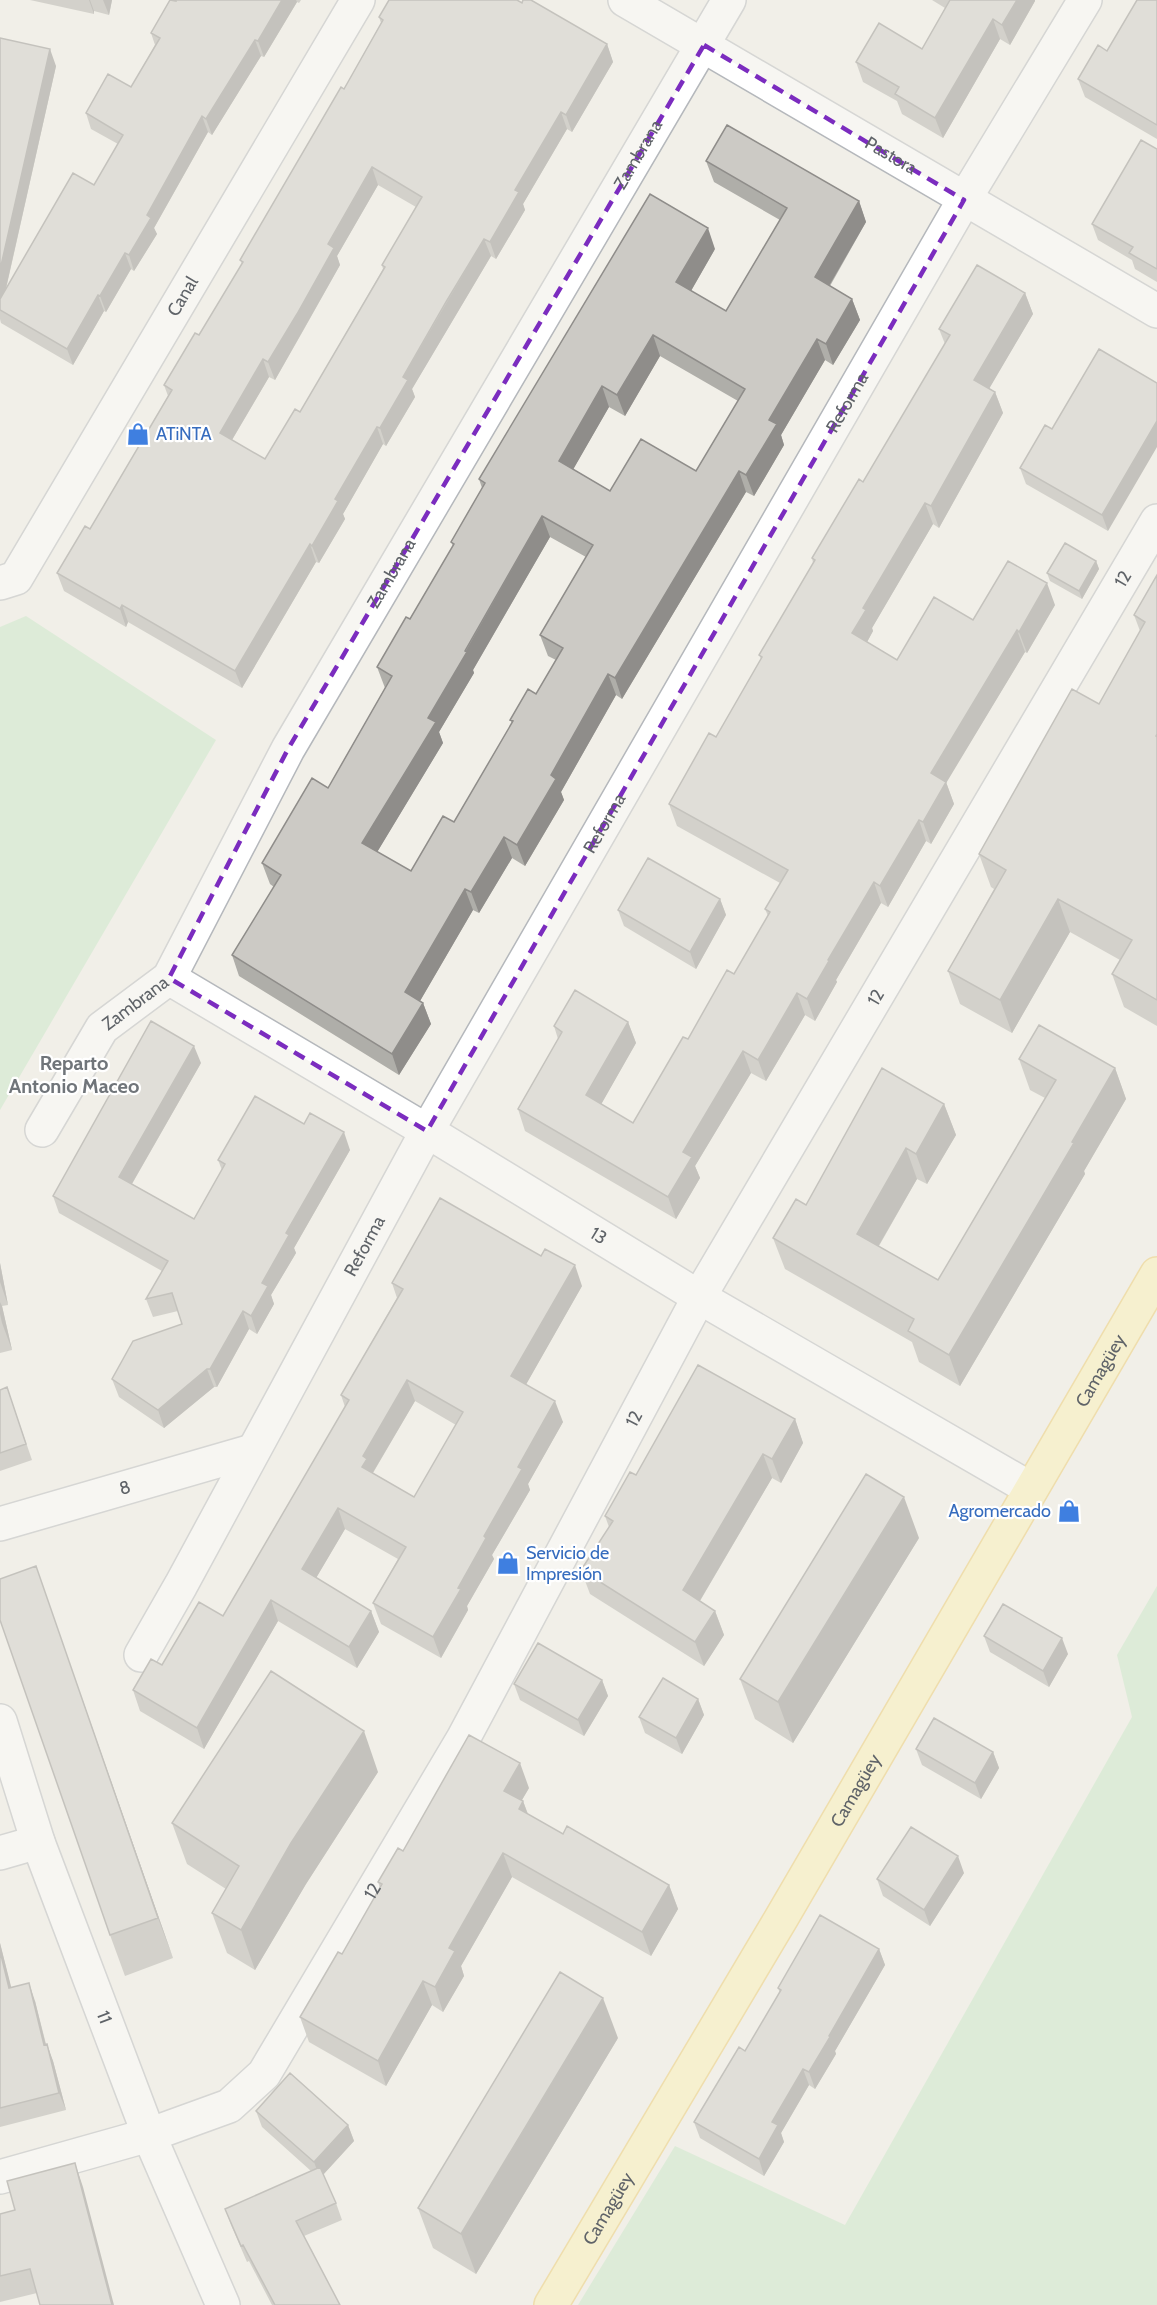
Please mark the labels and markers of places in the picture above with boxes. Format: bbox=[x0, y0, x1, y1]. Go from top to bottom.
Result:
shop icon: ATiNTA bbox=[125, 421, 151, 447]
place label: ATiNTA bbox=[156, 423, 212, 445]
shop icon: Agromercado bbox=[1056, 1498, 1082, 1524]
place label: Agromercado bbox=[949, 1500, 1051, 1522]
place label: Servicio de Impresión bbox=[526, 1542, 609, 1585]
shop icon: Servicio de Impresión bbox=[495, 1550, 521, 1576]

